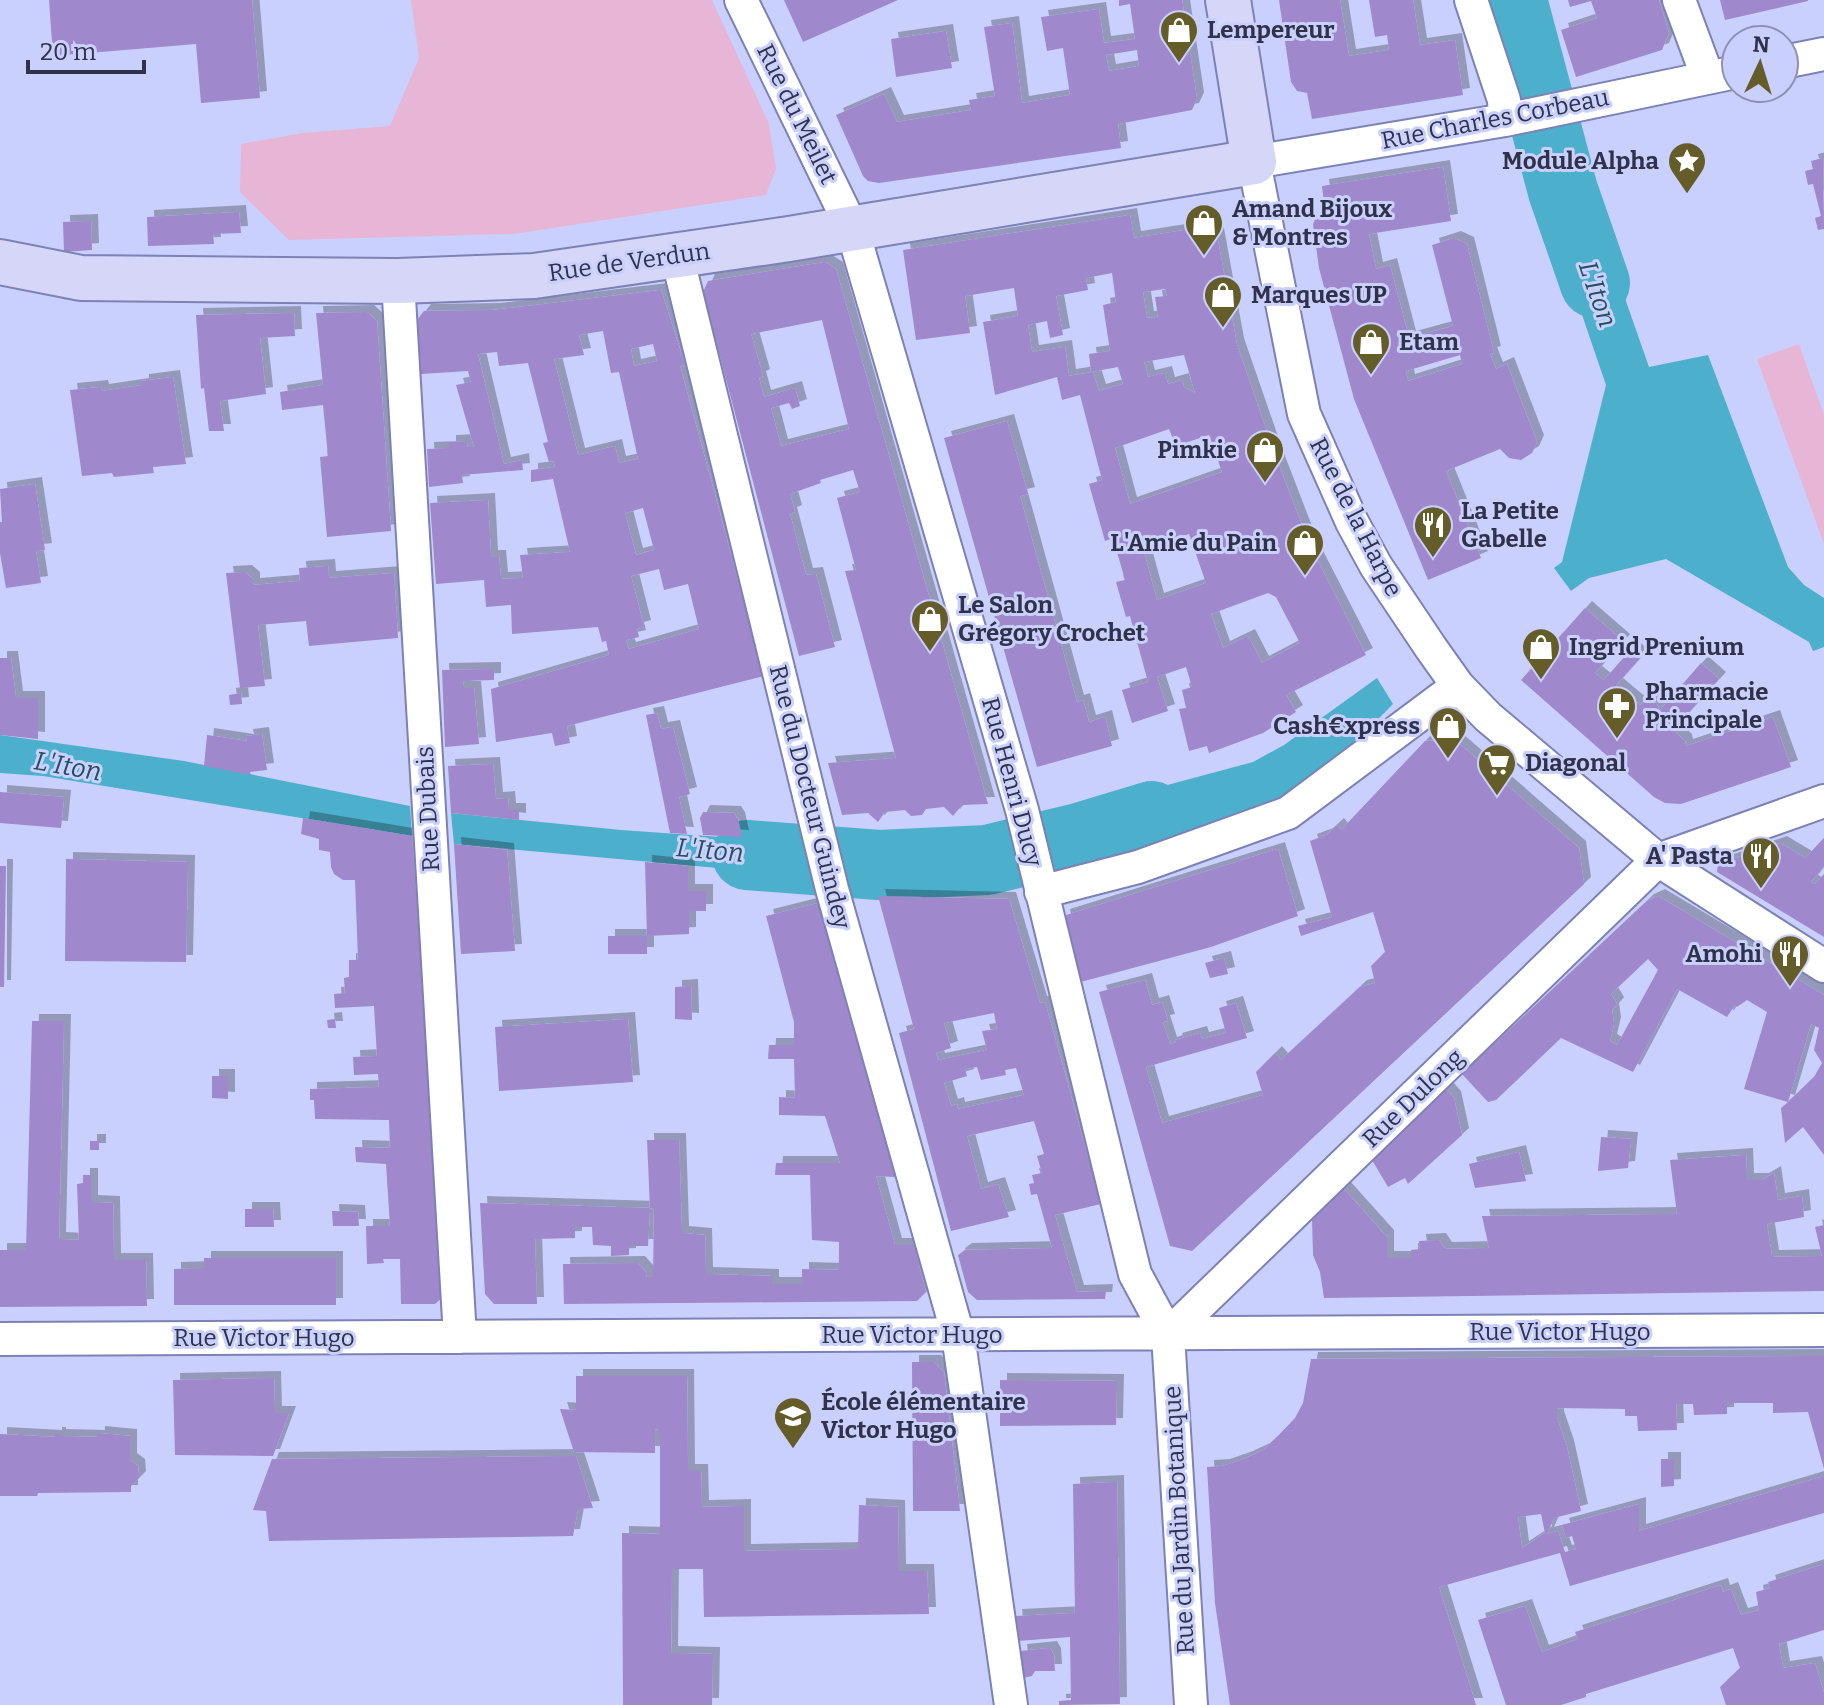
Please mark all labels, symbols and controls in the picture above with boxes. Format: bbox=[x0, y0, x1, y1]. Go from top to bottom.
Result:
shop icon: Lempereur bbox=[1158, 9, 1200, 64]
place label: Lempereur bbox=[1207, 16, 1335, 44]
scale bar bbox=[28, 24, 144, 74]
north arrow bbox=[1720, 24, 1800, 104]
text: N bbox=[1752, 30, 1771, 59]
text: 20 m bbox=[40, 38, 96, 66]
street label: Rue du Meilet bbox=[751, 40, 843, 189]
street label: Rue Charles Corbeau bbox=[1379, 83, 1611, 155]
place icon: Module Alpha bbox=[1666, 140, 1708, 195]
place label: Module Alpha bbox=[1502, 147, 1660, 175]
place label: Amand Bijoux & Montres bbox=[1232, 195, 1392, 251]
shop icon: Amand Bijoux & Montres bbox=[1183, 202, 1225, 257]
street label: Rue de Verdun bbox=[546, 237, 712, 287]
water label: L'Iton bbox=[1572, 257, 1623, 331]
shop icon: Marques UP bbox=[1202, 274, 1244, 329]
place label: Marques UP bbox=[1251, 281, 1387, 309]
shop icon: Etam bbox=[1350, 321, 1392, 376]
place label: Etam bbox=[1399, 328, 1459, 356]
shop icon: Pimkie bbox=[1244, 429, 1286, 484]
street label: Rue de la Harpe bbox=[1304, 433, 1408, 601]
place label: Pimkie bbox=[1157, 436, 1237, 464]
place label: La Petite Gabelle bbox=[1461, 497, 1559, 553]
restaurant icon: La Petite Gabelle bbox=[1412, 504, 1454, 559]
shop icon: L'Amie du Pain bbox=[1284, 522, 1326, 577]
place label: L'Amie du Pain bbox=[1110, 529, 1278, 557]
place label: Le Salon Grégory Crochet bbox=[958, 591, 1146, 647]
shop icon: Le Salon Grégory Crochet bbox=[909, 598, 951, 653]
shop icon: Ingrid Prenium bbox=[1520, 626, 1562, 681]
place label: Ingrid Prenium bbox=[1569, 633, 1744, 661]
street label: Rue du Docteur Guindey bbox=[764, 662, 856, 932]
place label: Pharmacie Principale bbox=[1645, 678, 1769, 734]
pharmacy icon: Pharmacie Principale bbox=[1596, 685, 1638, 740]
street label: Rue Henri Ducy bbox=[976, 694, 1048, 870]
shop icon: Cash€xpress bbox=[1427, 705, 1469, 760]
place label: Cash€xpress bbox=[1273, 712, 1420, 740]
supermarket icon: Diagonal bbox=[1476, 742, 1518, 797]
water label: L'Iton bbox=[32, 745, 104, 788]
street label: Rue Dubais bbox=[411, 745, 445, 873]
place label: Diagonal bbox=[1525, 749, 1627, 777]
water label: L'Iton bbox=[675, 832, 745, 869]
restaurant icon: A' Pasta bbox=[1740, 835, 1782, 890]
place label: A' Pasta bbox=[1646, 842, 1734, 870]
restaurant icon: Amohi bbox=[1769, 933, 1811, 988]
place label: Amohi bbox=[1686, 940, 1762, 968]
street label: Rue Dulong bbox=[1357, 1043, 1469, 1153]
street label: Rue Victor Hugo bbox=[1469, 1318, 1651, 1346]
street label: Rue Victor Hugo bbox=[821, 1321, 1003, 1349]
street label: Rue Victor Hugo bbox=[173, 1324, 355, 1352]
street label: Rue du Jardin Botanique bbox=[1158, 1385, 1200, 1655]
place label: École élémentaire Victor Hugo bbox=[821, 1386, 1026, 1444]
school or university icon: École élémentaire Victor Hugo bbox=[772, 1395, 814, 1450]

